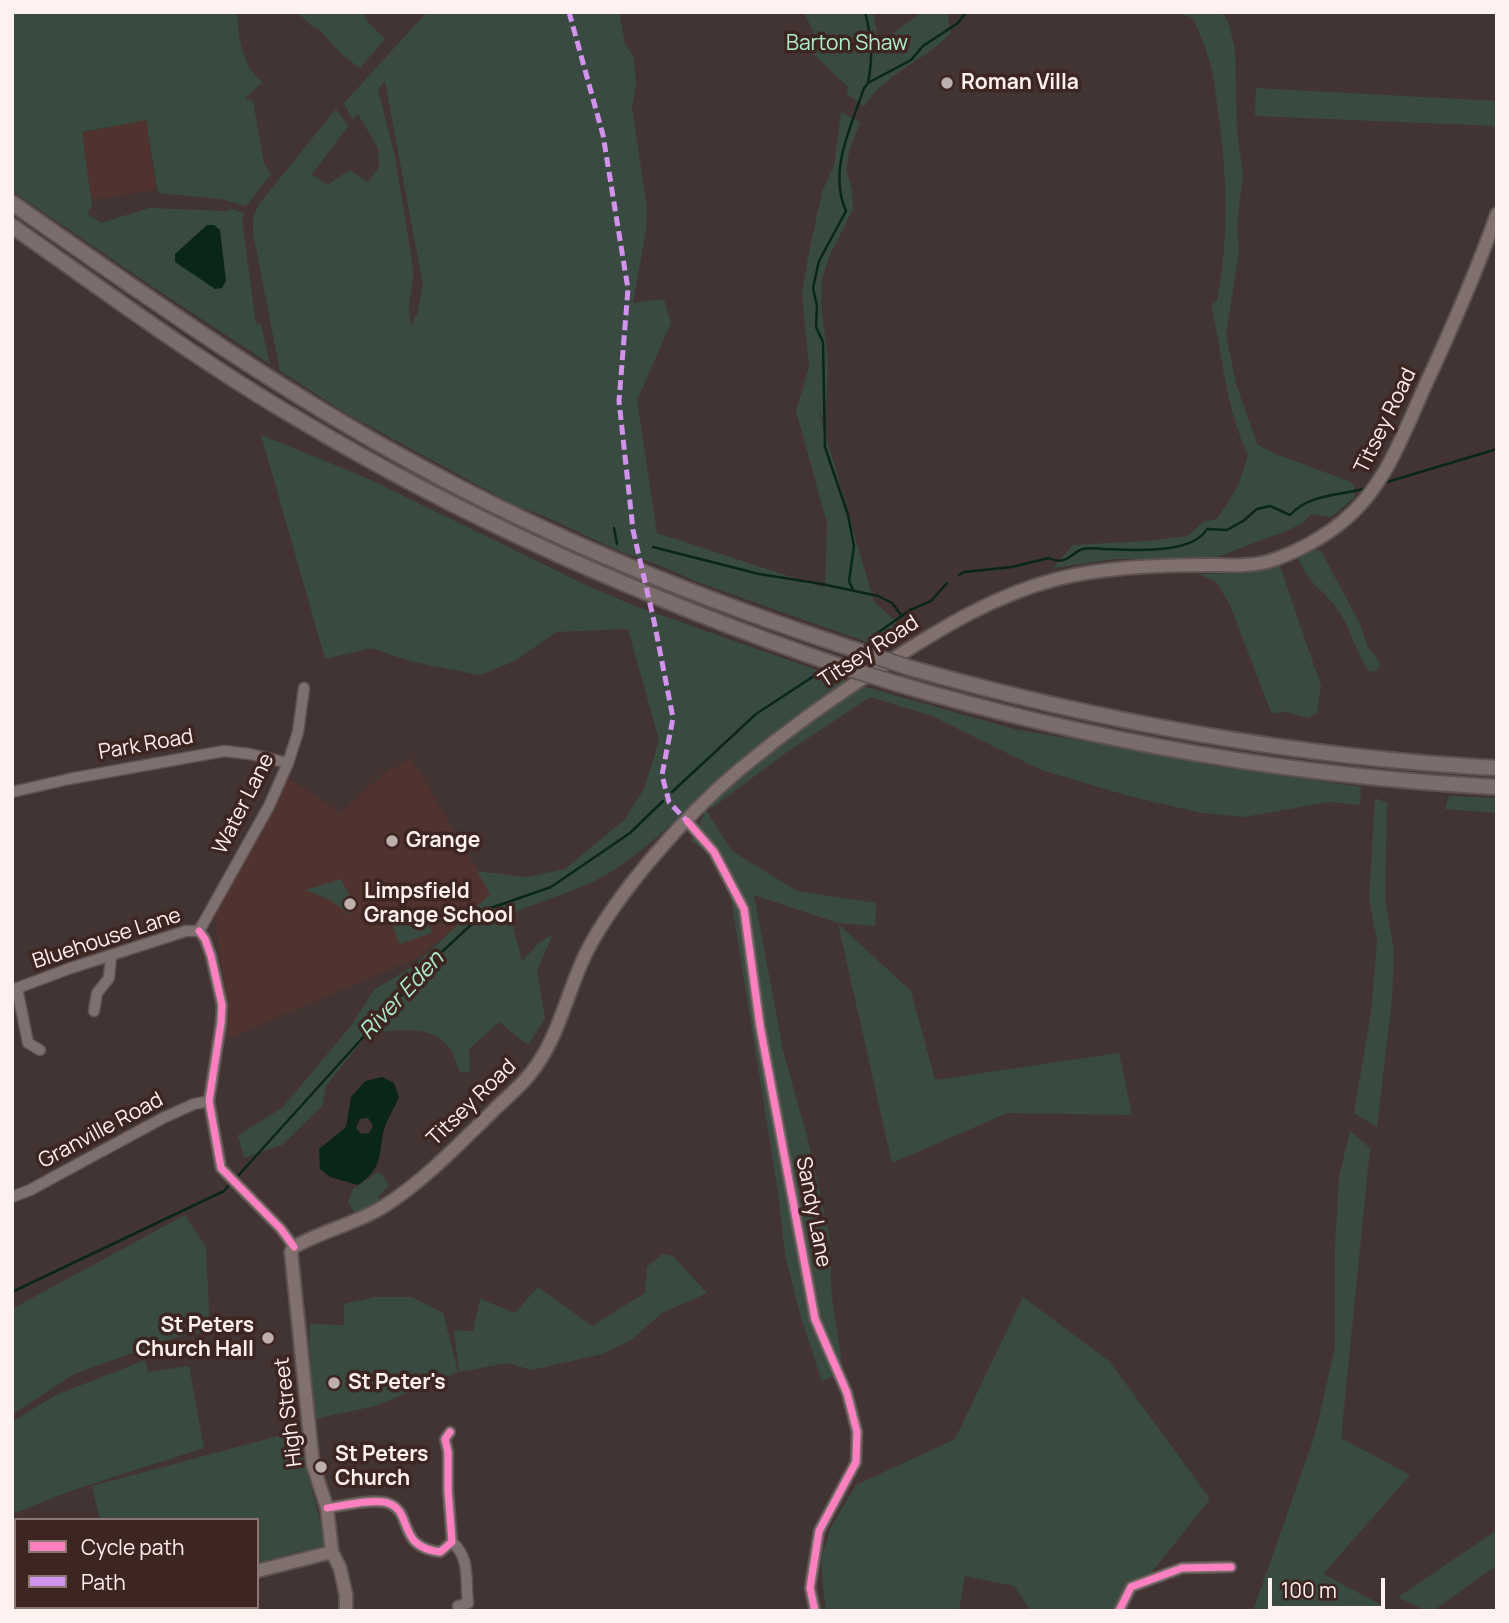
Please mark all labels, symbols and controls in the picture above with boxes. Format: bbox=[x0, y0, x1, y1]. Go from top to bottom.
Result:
park label: Barton Shaw bbox=[786, 31, 908, 57]
place label: Roman Villa bbox=[961, 70, 1079, 96]
marker: Roman Villa bbox=[939, 75, 955, 91]
street label: Titsey Road bbox=[1350, 364, 1422, 478]
street label: Titsey Road bbox=[814, 610, 924, 694]
street label: Park Road bbox=[97, 724, 195, 766]
street label: Water Lane bbox=[208, 750, 280, 858]
place label: Grange bbox=[406, 828, 480, 854]
marker: Grange bbox=[384, 833, 400, 849]
place label: Limpsfield Grange School bbox=[364, 879, 513, 929]
marker: Limpsfield Grange School bbox=[342, 896, 358, 912]
street label: Bluehouse Lane bbox=[30, 903, 184, 975]
water label: River Eden bbox=[354, 946, 450, 1046]
street label: Titsey Road bbox=[422, 1054, 522, 1152]
street label: Granville Road bbox=[34, 1088, 168, 1174]
street label: Sandy Lane bbox=[790, 1155, 836, 1269]
place label: St Peters Church Hall bbox=[136, 1313, 254, 1363]
marker: St Peters Church Hall bbox=[260, 1330, 276, 1346]
street label: High Street bbox=[270, 1356, 308, 1468]
place label: St Peter's bbox=[348, 1370, 446, 1396]
marker: St Peter's bbox=[326, 1375, 342, 1391]
place label: St Peters Church bbox=[335, 1442, 428, 1492]
marker: St Peters Church bbox=[313, 1459, 329, 1475]
legend bbox=[14, 1518, 259, 1609]
text: Cycle path bbox=[81, 1533, 184, 1561]
scale bar bbox=[1271, 1564, 1388, 1608]
text: Path bbox=[81, 1568, 126, 1596]
text: 100 m bbox=[1281, 1576, 1337, 1604]

